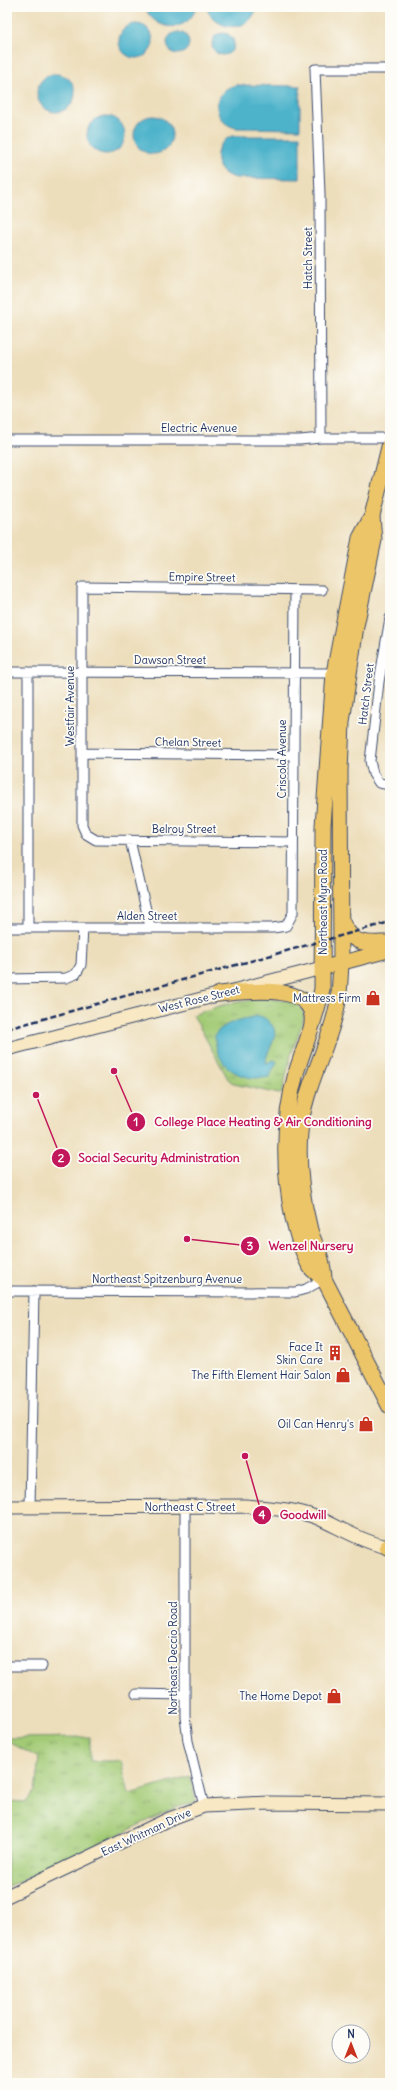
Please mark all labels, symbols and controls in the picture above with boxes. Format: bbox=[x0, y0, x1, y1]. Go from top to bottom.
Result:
street label: Hatch Street bbox=[301, 227, 315, 289]
street label: Electric Avenue bbox=[161, 421, 237, 435]
street label: Empire Street bbox=[168, 569, 236, 585]
street label: Dawson Street bbox=[134, 653, 206, 667]
street label: Hatch Street bbox=[355, 662, 377, 726]
street label: Westfair Avenue bbox=[63, 666, 77, 746]
street label: Criscola Avenue bbox=[275, 719, 289, 799]
street label: Chelan Street bbox=[155, 734, 222, 750]
street label: Belroy Street bbox=[152, 822, 216, 836]
street label: Northeast Myra Road bbox=[316, 849, 330, 955]
street label: Alden Street bbox=[117, 909, 177, 923]
street label: West Rose Street bbox=[157, 982, 241, 1016]
shop icon: Mattress Firm bbox=[364, 989, 382, 1007]
place label: Mattress Firm bbox=[293, 991, 361, 1005]
callout: College Place Heating & Air Conditioning bbox=[126, 1110, 380, 1134]
text: 1 bbox=[134, 1114, 138, 1129]
text: College Place Heating & Air Conditioning bbox=[154, 1114, 372, 1130]
callout: Social Security Administration bbox=[51, 1146, 248, 1170]
text: 2 bbox=[58, 1150, 65, 1165]
text: Social Security Administration bbox=[78, 1150, 240, 1166]
callout: Wenzel Nursery bbox=[240, 1234, 361, 1258]
text: 3 bbox=[247, 1238, 254, 1253]
text: Wenzel Nursery bbox=[268, 1238, 354, 1254]
street label: Northeast Spitzenburg Avenue bbox=[92, 1272, 242, 1286]
place label: Face It Skin Care bbox=[276, 1340, 323, 1367]
building icon: Face It Skin Care bbox=[326, 1344, 344, 1362]
shop icon: The Fifth Element Hair Salon bbox=[334, 1366, 352, 1384]
place label: The Fifth Element Hair Salon bbox=[191, 1368, 331, 1382]
shop icon: Oil Can Henry's bbox=[357, 1415, 375, 1433]
place label: Oil Can Henry's bbox=[278, 1417, 354, 1431]
street label: Northeast C Street bbox=[145, 1500, 236, 1514]
callout: Goodwill bbox=[252, 1503, 334, 1527]
text: 4 bbox=[259, 1507, 266, 1522]
text: Goodwill bbox=[280, 1507, 327, 1522]
street label: Northeast Deccio Road bbox=[166, 1601, 180, 1715]
shop icon: The Home Depot bbox=[325, 1687, 343, 1705]
place label: The Home Depot bbox=[239, 1689, 322, 1703]
street label: East Whitman Drive bbox=[99, 1805, 193, 1859]
north arrow bbox=[331, 2024, 371, 2064]
text: N bbox=[347, 2027, 355, 2041]

